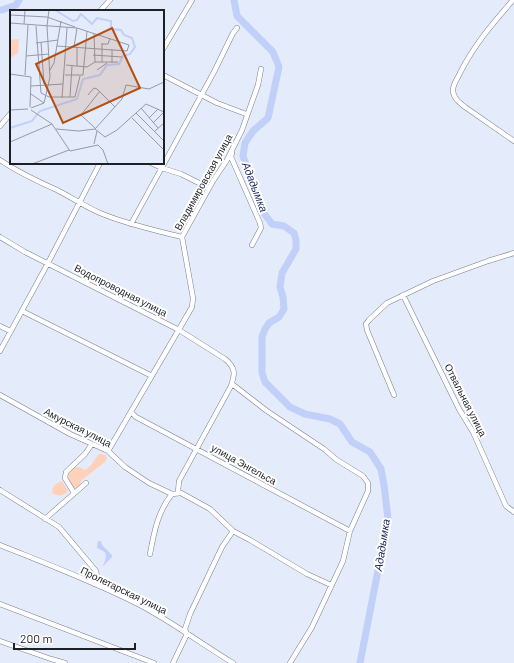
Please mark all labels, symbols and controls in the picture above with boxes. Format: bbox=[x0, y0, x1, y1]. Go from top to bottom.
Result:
inset map bbox=[10, 10, 164, 164]
street label: Владимировская улица bbox=[171, 131, 235, 232]
water label: Ададымка bbox=[240, 159, 271, 214]
street label: Водопроводная улица bbox=[73, 261, 170, 319]
street label: Отвальная улица bbox=[442, 362, 490, 439]
street label: Амурская улица bbox=[42, 405, 114, 449]
street label: улица Энгельса bbox=[209, 441, 279, 487]
water label: Ададымка bbox=[371, 518, 392, 573]
street label: Пролетарская улица bbox=[79, 564, 170, 616]
scale bar bbox=[14, 625, 135, 651]
text: 200 m bbox=[20, 631, 52, 645]

